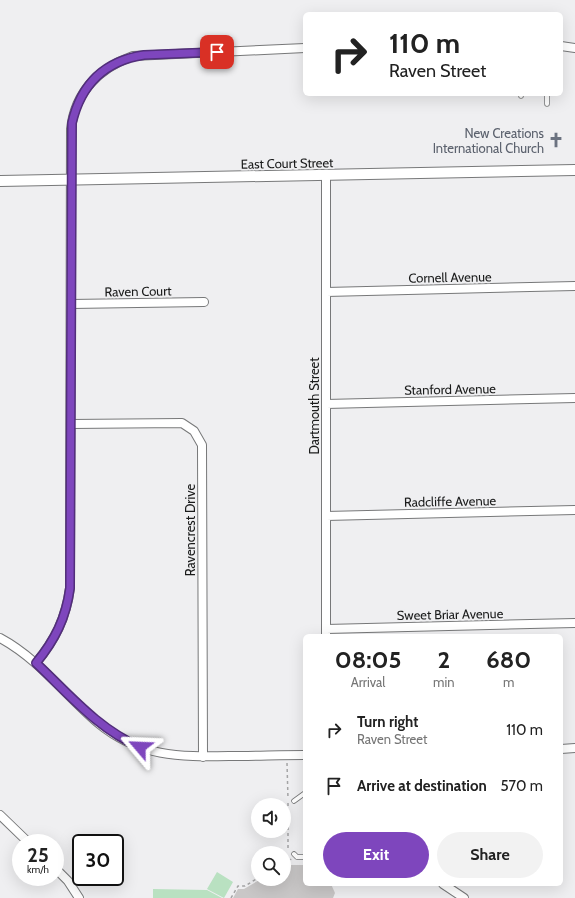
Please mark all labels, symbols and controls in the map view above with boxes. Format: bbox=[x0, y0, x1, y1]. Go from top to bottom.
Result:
text: 110 m bbox=[389, 26, 460, 60]
icon: right bbox=[323, 28, 375, 80]
pin bbox=[200, 35, 234, 69]
icon: arrive bbox=[206, 41, 228, 63]
text: Raven Street bbox=[389, 60, 486, 82]
place label: New Creations International Church bbox=[433, 125, 545, 156]
church icon: New Creations International Church bbox=[547, 131, 565, 149]
street label: East Court Street bbox=[240, 154, 334, 172]
street label: Cornell Avenue bbox=[408, 268, 492, 286]
street label: Raven Court bbox=[104, 282, 172, 300]
street label: Dartmouth Street bbox=[306, 357, 322, 455]
street label: Stanford Avenue bbox=[404, 380, 496, 398]
street label: Ravencrest Drive bbox=[182, 483, 198, 576]
street label: Radcliffe Avenue bbox=[404, 492, 497, 510]
street label: Sweet Briar Avenue bbox=[397, 605, 504, 623]
text: 08:05 bbox=[335, 645, 401, 674]
text: 2 bbox=[437, 645, 450, 674]
text: 680 bbox=[486, 645, 531, 674]
text: Arrival bbox=[351, 674, 385, 690]
text: min bbox=[433, 674, 455, 690]
text: m bbox=[503, 674, 514, 690]
text: Turn right bbox=[357, 713, 418, 731]
icon: right bbox=[323, 719, 345, 741]
text: 110 m bbox=[506, 721, 543, 739]
position arrow bbox=[119, 726, 161, 768]
text: Raven Street bbox=[357, 731, 427, 747]
icon: arrive bbox=[323, 775, 345, 797]
text: Arrive at destination bbox=[357, 777, 487, 795]
text: 570 m bbox=[500, 777, 543, 795]
map controls bbox=[251, 798, 291, 886]
button: sound bbox=[251, 798, 291, 838]
button: Exit bbox=[323, 832, 429, 878]
button: Share bbox=[437, 832, 543, 878]
speed limit sign: 30 bbox=[72, 834, 124, 886]
text: 25 bbox=[27, 843, 49, 867]
button: search bbox=[251, 846, 291, 886]
text: km/h bbox=[27, 863, 49, 876]

